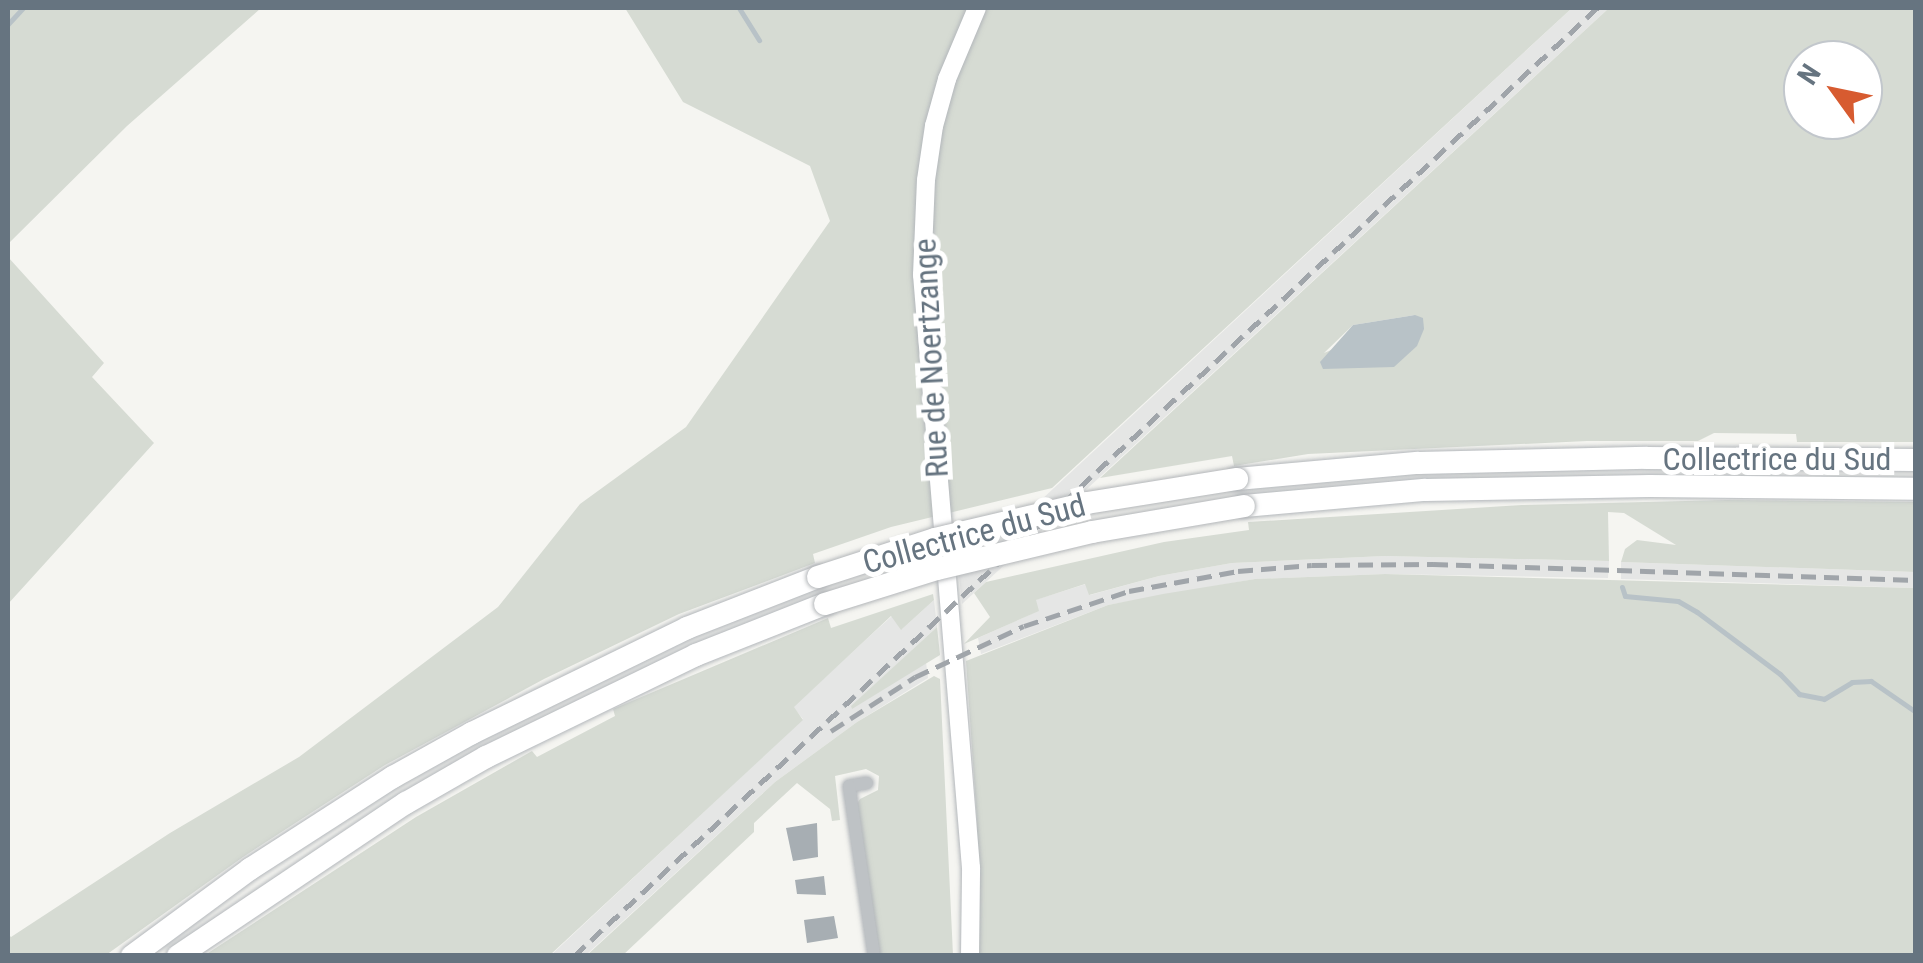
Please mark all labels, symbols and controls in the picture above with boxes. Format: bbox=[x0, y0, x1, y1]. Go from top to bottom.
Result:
north arrow bbox=[1783, 40, 1883, 140]
text: N bbox=[1791, 58, 1828, 91]
street label: Rue de Noertzange bbox=[906, 237, 956, 479]
street label: Collectrice du Sud bbox=[1663, 440, 1891, 478]
street label: Collectrice du Sud bbox=[858, 486, 1090, 582]

